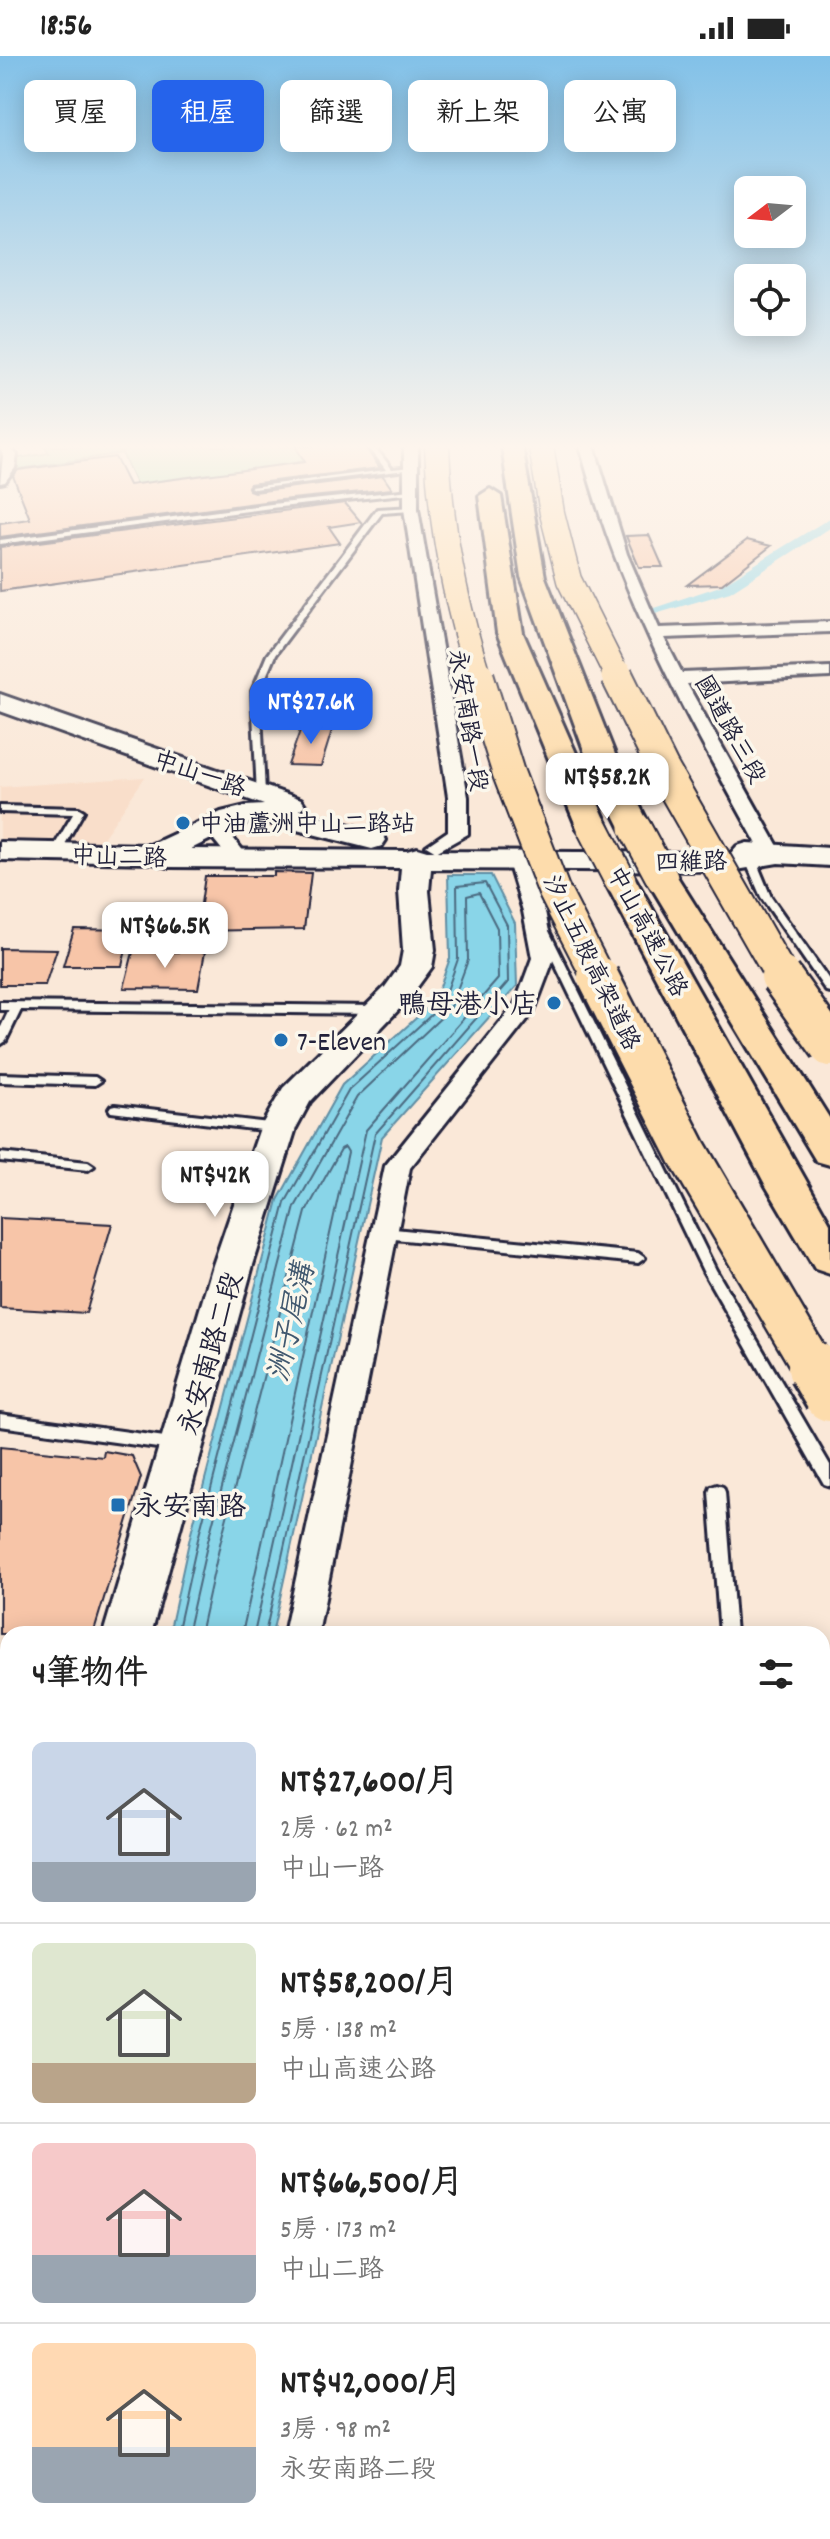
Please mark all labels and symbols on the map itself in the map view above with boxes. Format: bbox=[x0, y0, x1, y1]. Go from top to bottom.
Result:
north arrow bbox=[734, 176, 806, 248]
street label: 永安南路一段 bbox=[438, 647, 494, 794]
street label: 國道路三段 bbox=[684, 670, 772, 791]
pin: NT$27.6K bbox=[228, 678, 394, 746]
street label: 中山一路 bbox=[148, 744, 250, 808]
pin: NT$58.2K bbox=[524, 753, 690, 821]
place label: 中油蘆洲中山二路站 bbox=[199, 809, 415, 843]
marker: 中油蘆洲中山二路站 bbox=[174, 814, 192, 832]
street label: 中山二路 bbox=[70, 840, 167, 878]
street label: 四維路 bbox=[655, 846, 727, 882]
street label: 中山高速公路 bbox=[597, 861, 694, 1004]
street label: 汐止五股高架道路 bbox=[532, 870, 647, 1057]
pin: NT$66.5K bbox=[82, 902, 248, 970]
place label: 鴨母港小店 bbox=[398, 988, 538, 1028]
marker: 鴨母港小店 bbox=[545, 994, 563, 1012]
place label: 7-Eleven bbox=[297, 1025, 386, 1065]
marker: 7-Eleven bbox=[272, 1031, 290, 1049]
pin: NT$42K bbox=[150, 1151, 280, 1219]
water label: 洲子尾溝 bbox=[260, 1257, 330, 1386]
street label: 永安南路二段 bbox=[171, 1268, 256, 1441]
place label: 永安南路 bbox=[134, 1490, 246, 1530]
marker: 永安南路 bbox=[109, 1496, 127, 1514]

